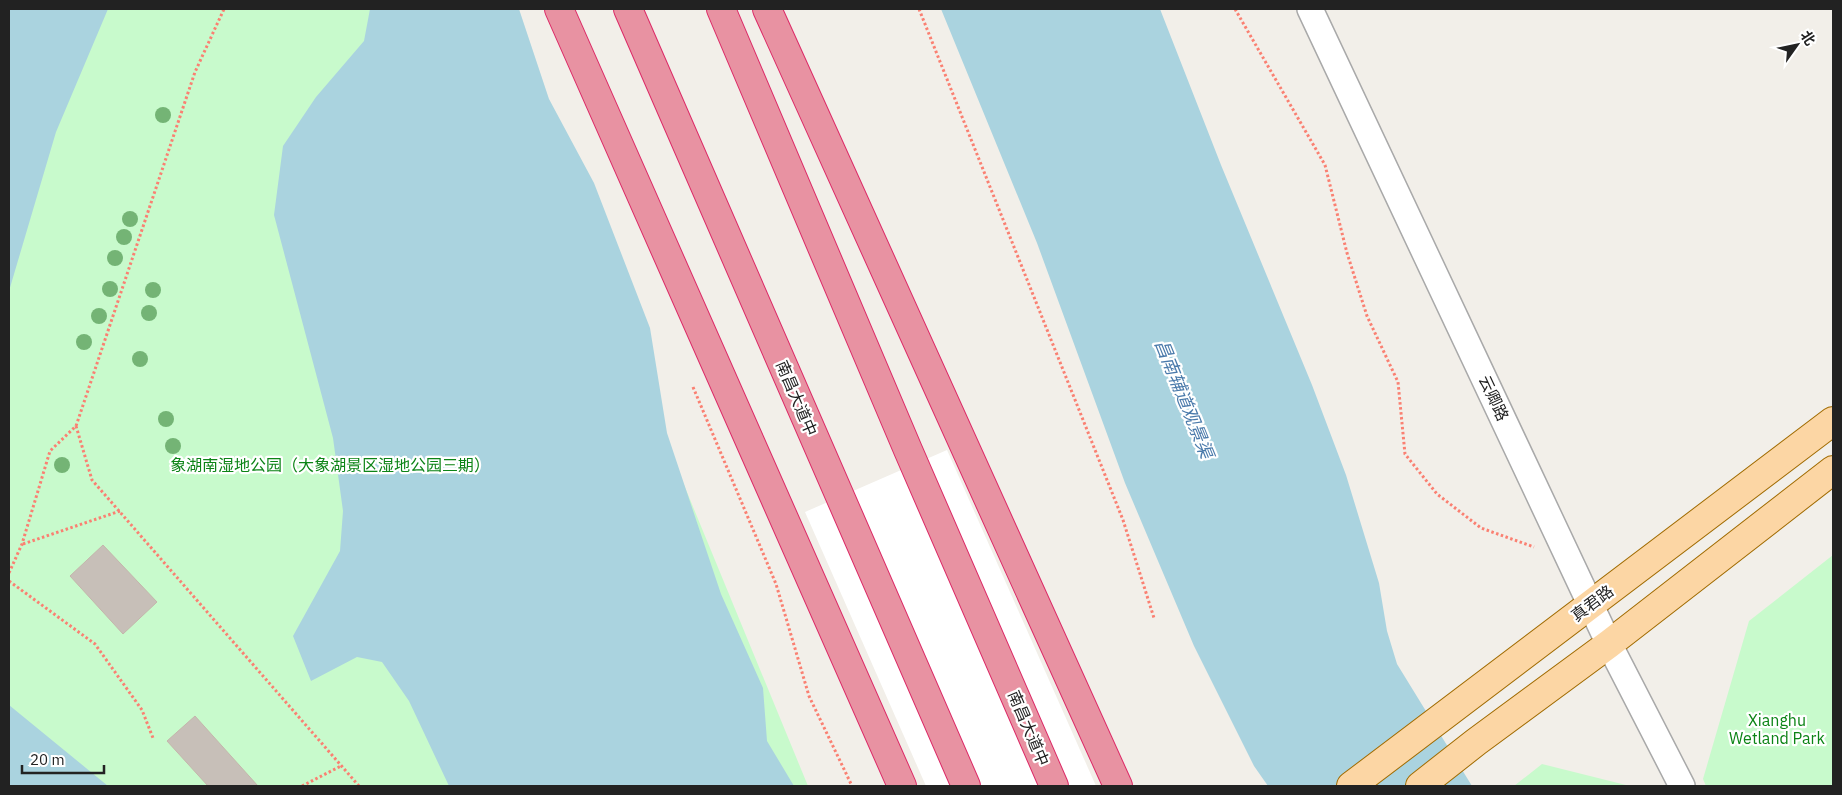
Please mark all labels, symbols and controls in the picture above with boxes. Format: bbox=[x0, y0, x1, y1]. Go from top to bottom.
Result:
north arrow bbox=[1772, 20, 1822, 70]
text: 北 bbox=[1797, 27, 1819, 49]
water label: 昌南辅道观景渠 bbox=[1150, 336, 1220, 464]
street label: 南昌大道中 bbox=[772, 357, 822, 439]
street label: 云卿路 bbox=[1475, 372, 1513, 424]
park label: 象湖南湿地公园（大象湖景区湿地公园三期） bbox=[170, 455, 490, 475]
street label: 真君路 bbox=[1567, 581, 1617, 625]
street label: 南昌大道中 bbox=[1004, 687, 1054, 769]
park label: Xianghu Wetland Park bbox=[1729, 710, 1825, 748]
scale bar bbox=[22, 742, 105, 774]
text: 20 m bbox=[30, 750, 65, 769]

